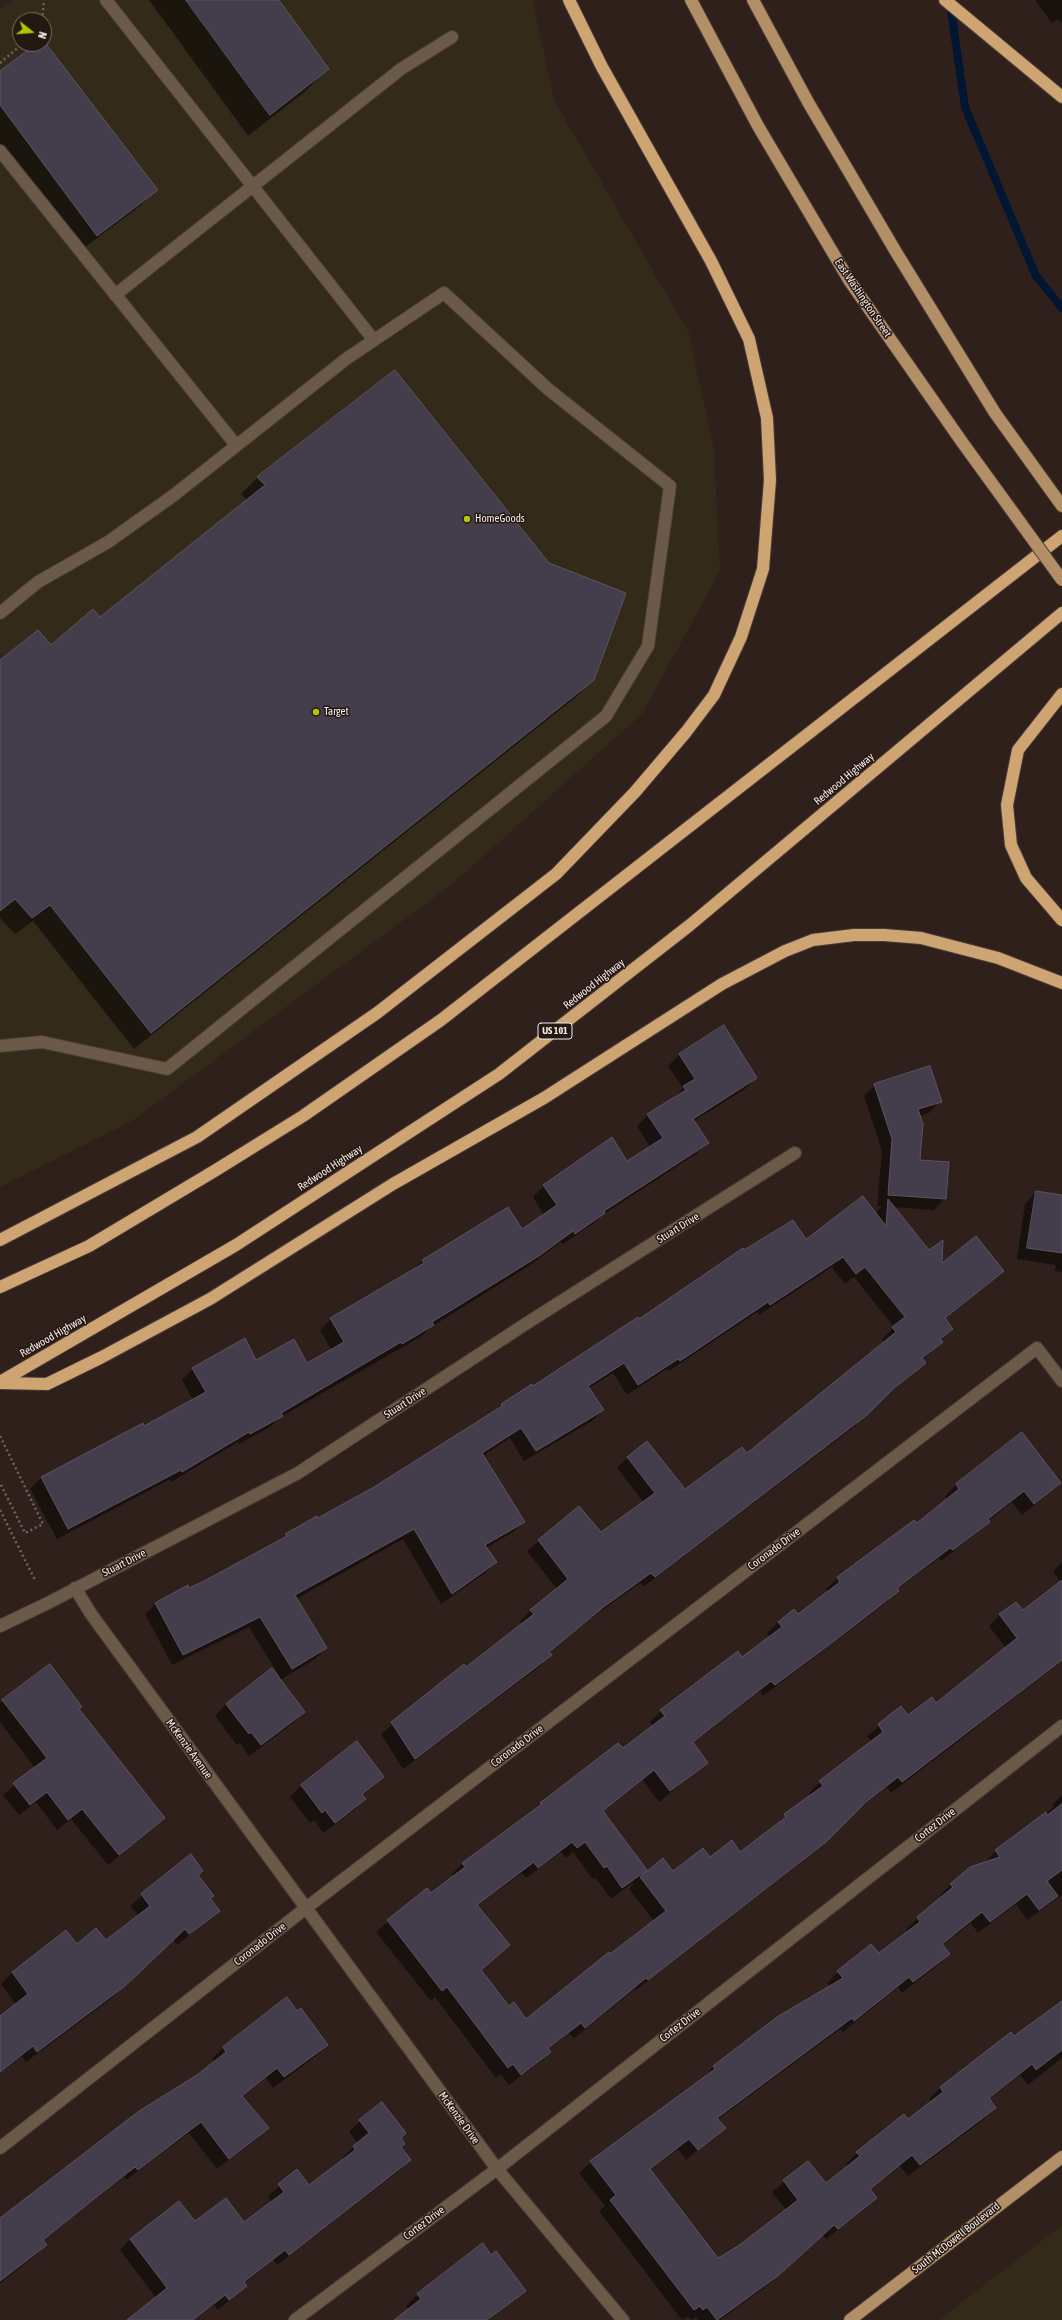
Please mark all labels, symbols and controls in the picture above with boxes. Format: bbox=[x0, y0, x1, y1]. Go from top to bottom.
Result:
north arrow bbox=[12, 12, 52, 52]
text: N bbox=[36, 30, 49, 40]
street label: East Washington Street bbox=[832, 256, 894, 340]
place label: HomeGoods bbox=[475, 512, 525, 526]
marker: HomeGoods bbox=[462, 514, 472, 524]
place label: Target bbox=[324, 705, 349, 719]
marker: Target bbox=[311, 707, 321, 717]
street label: Redwood Highway bbox=[811, 750, 877, 808]
street label: Redwood Highway bbox=[561, 956, 627, 1012]
road number: US 101 bbox=[538, 1023, 572, 1039]
street label: Redwood Highway bbox=[295, 1142, 365, 1194]
street label: Stuart Drive bbox=[654, 1210, 702, 1246]
street label: Redwood Highway bbox=[18, 1312, 88, 1360]
street label: Stuart Drive bbox=[382, 1385, 428, 1421]
street label: Coronado Drive bbox=[745, 1525, 803, 1573]
street label: Stuart Drive bbox=[100, 1546, 148, 1580]
street label: McKenzie Avenue bbox=[163, 1717, 215, 1781]
street label: Coronado Drive bbox=[488, 1722, 546, 1770]
street label: Cortez Drive bbox=[912, 1805, 958, 1845]
street label: Coronado Drive bbox=[231, 1920, 289, 1968]
street label: Cortez Drive bbox=[657, 2005, 703, 2045]
street label: McKenzie Drive bbox=[436, 2089, 482, 2147]
street label: South McDowell Boulevard bbox=[909, 2200, 1003, 2276]
street label: Cortez Drive bbox=[401, 2203, 447, 2243]

